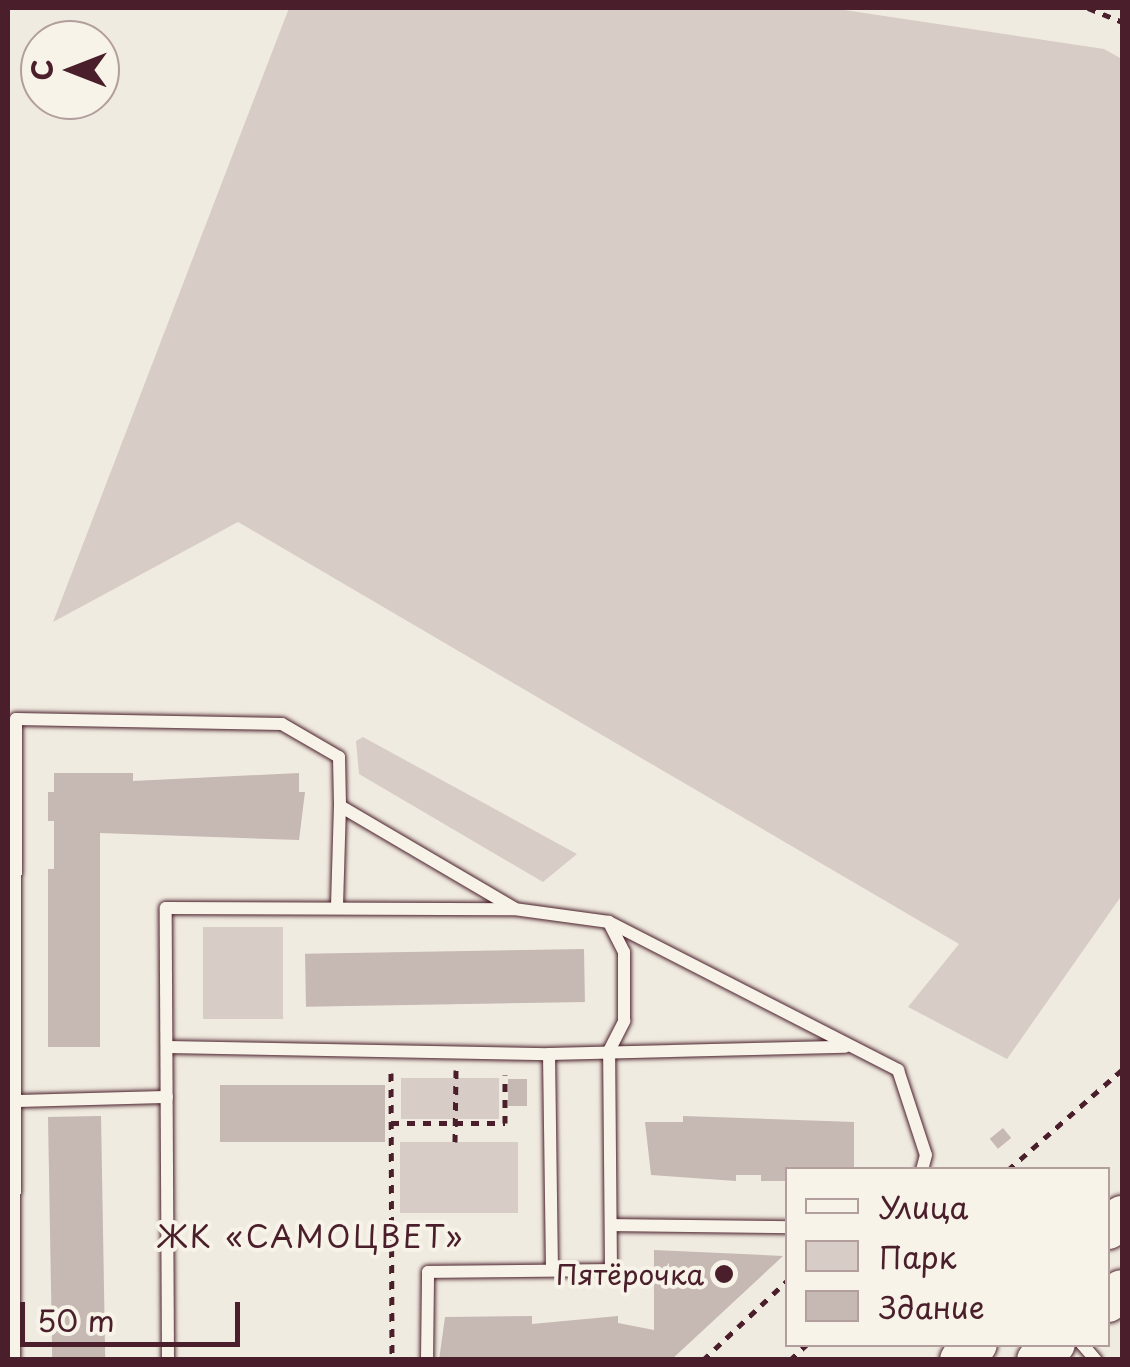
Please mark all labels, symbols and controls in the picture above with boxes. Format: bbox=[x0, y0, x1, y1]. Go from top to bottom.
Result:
north arrow bbox=[20, 20, 120, 120]
text: С bbox=[20, 59, 63, 81]
legend bbox=[785, 1167, 1110, 1347]
text: Улица bbox=[879, 1184, 968, 1229]
district label: ЖК «САМОЦВЕТ» bbox=[158, 1218, 464, 1254]
text: Парк bbox=[879, 1234, 956, 1279]
place label: Пятёрочка bbox=[556, 1257, 704, 1291]
marker: Пятёрочка bbox=[713, 1263, 735, 1285]
scale bar bbox=[25, 1282, 245, 1344]
text: Здание bbox=[879, 1284, 985, 1329]
text: 50 m bbox=[37, 1297, 115, 1342]

